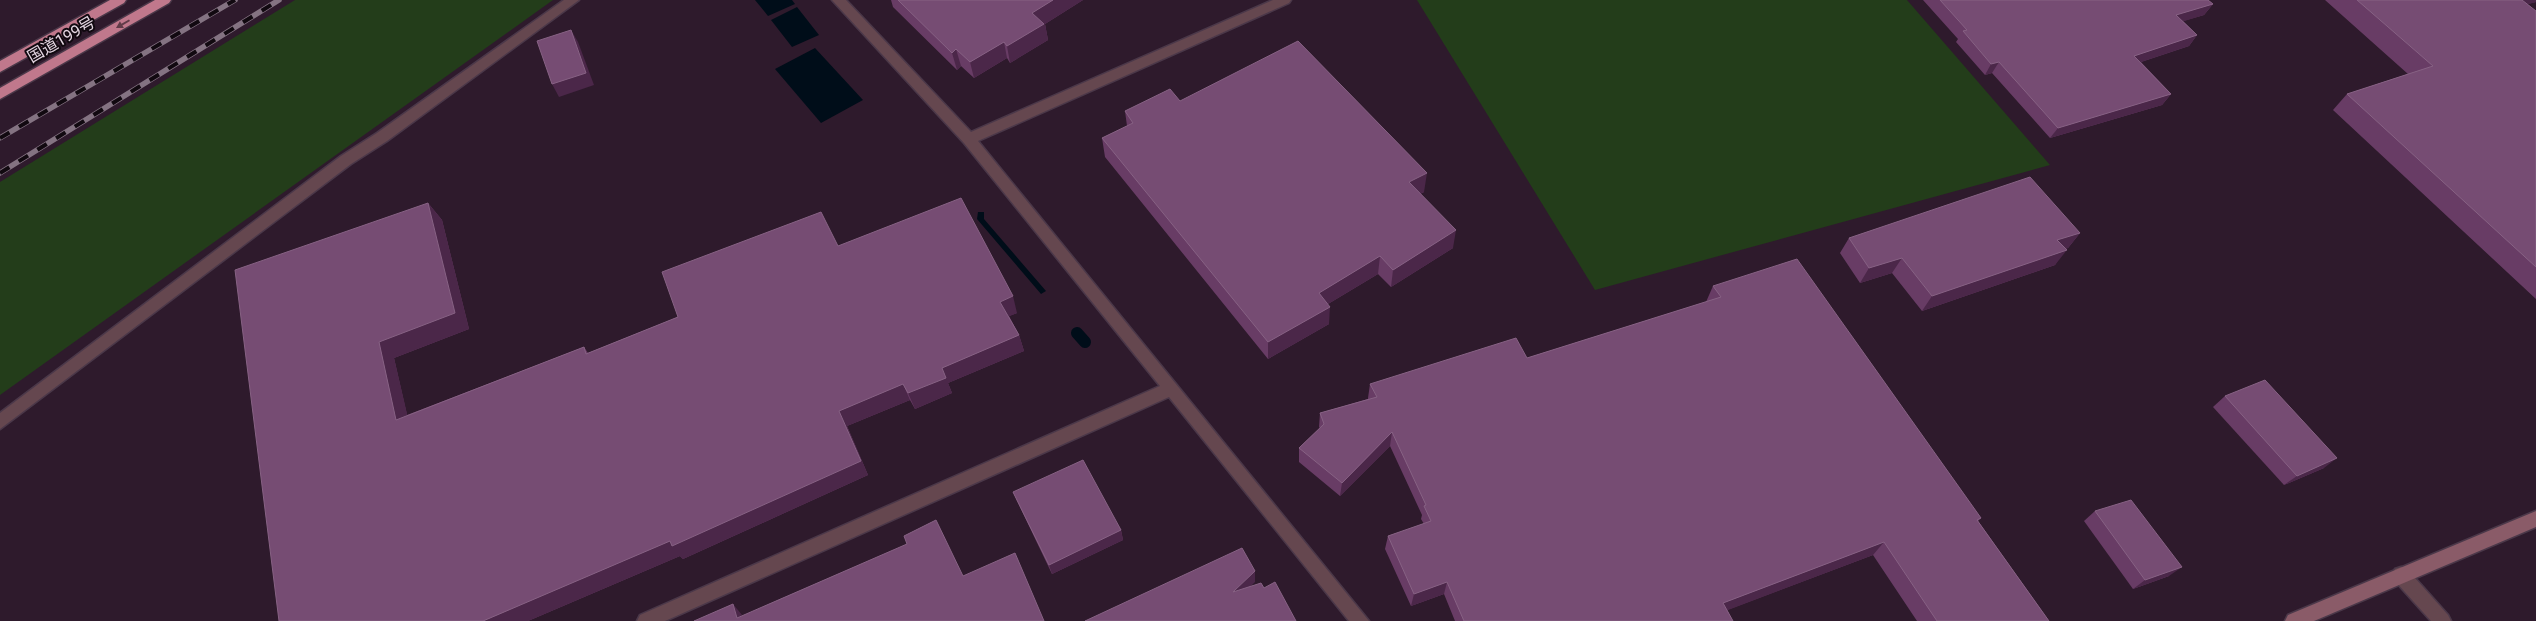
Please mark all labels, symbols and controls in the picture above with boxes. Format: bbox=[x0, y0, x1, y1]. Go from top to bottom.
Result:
street label: 国道199号 bbox=[24, 12, 98, 66]
one-way arrow bbox=[115, 20, 130, 28]

